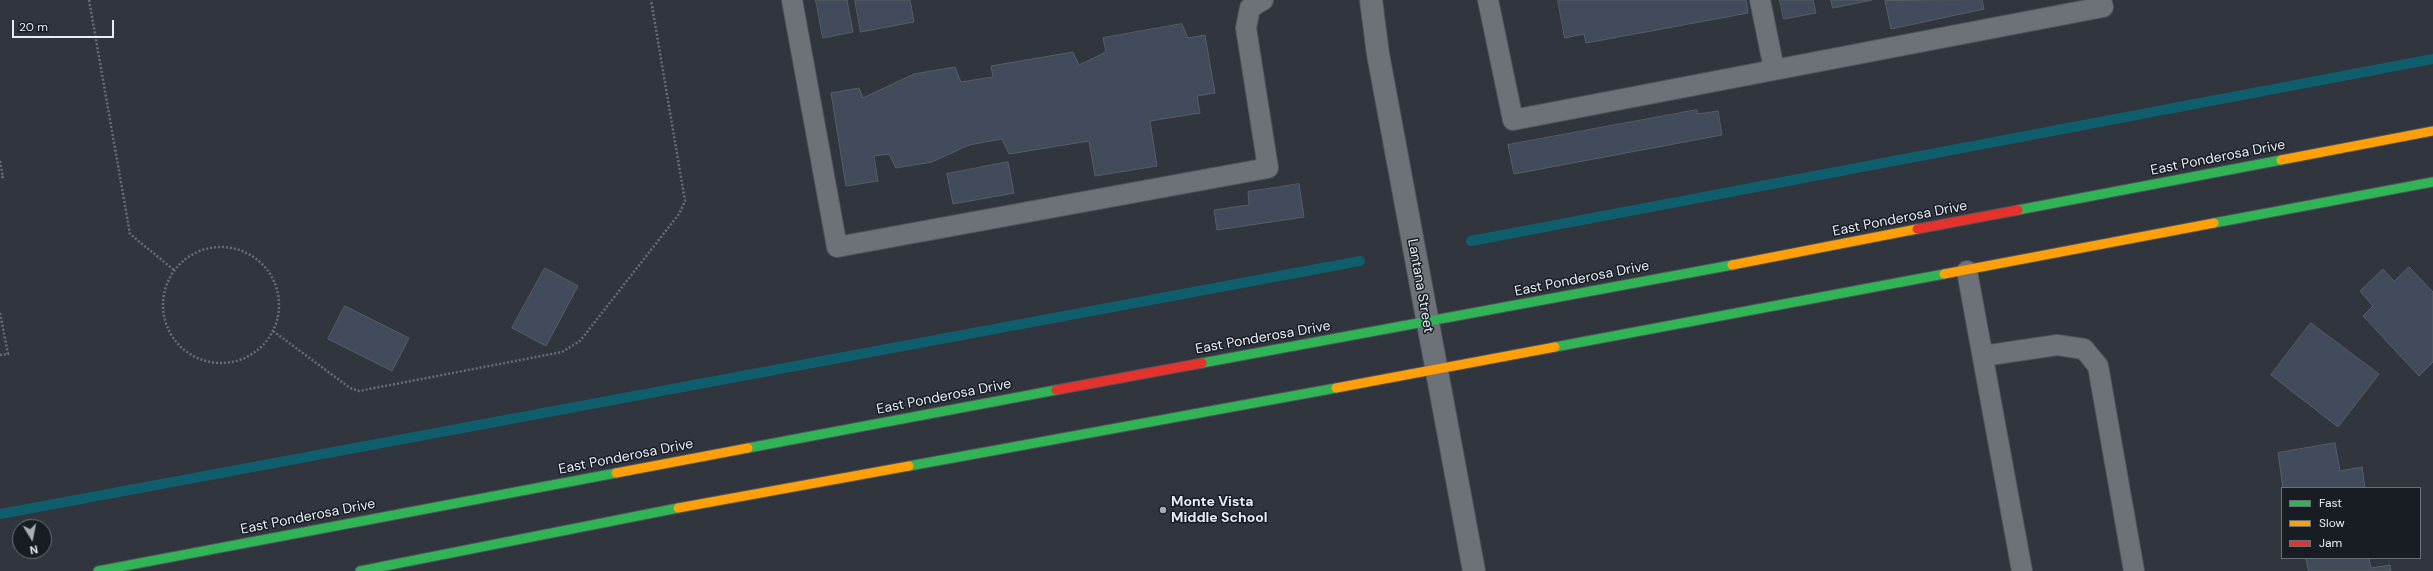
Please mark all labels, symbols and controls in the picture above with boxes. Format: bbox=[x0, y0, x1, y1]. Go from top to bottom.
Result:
scale bar bbox=[14, 12, 116, 38]
text: 20 m bbox=[19, 19, 48, 35]
street label: East Ponderosa Drive bbox=[2149, 137, 2287, 179]
street label: East Ponderosa Drive bbox=[1831, 198, 1969, 240]
street label: Lantana Street bbox=[1403, 238, 1437, 334]
street label: East Ponderosa Drive bbox=[1513, 258, 1651, 300]
street label: East Ponderosa Drive bbox=[1194, 318, 1332, 358]
street label: East Ponderosa Drive bbox=[875, 376, 1013, 418]
street label: East Ponderosa Drive bbox=[557, 436, 695, 478]
legend bbox=[2281, 487, 2421, 559]
place label: Monte Vista Middle School bbox=[1171, 494, 1267, 526]
text: Fast bbox=[2319, 495, 2342, 511]
street label: East Ponderosa Drive bbox=[239, 496, 377, 538]
marker: Monte Vista Middle School bbox=[1158, 505, 1168, 515]
text: Slow bbox=[2319, 515, 2345, 531]
north arrow bbox=[12, 519, 52, 559]
text: Jam bbox=[2319, 535, 2342, 551]
text: N bbox=[29, 542, 39, 557]

